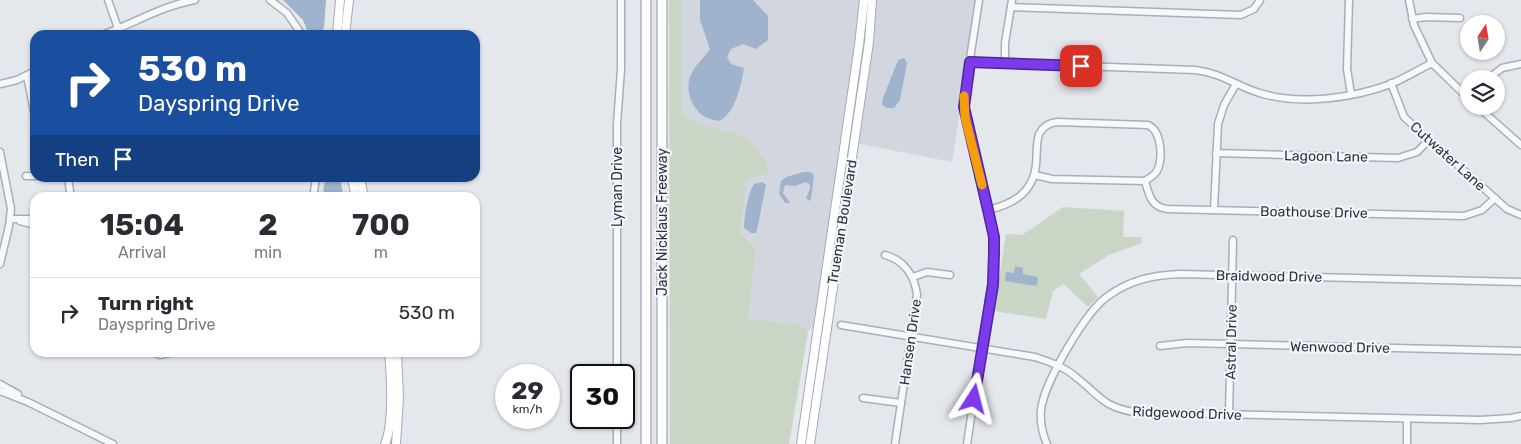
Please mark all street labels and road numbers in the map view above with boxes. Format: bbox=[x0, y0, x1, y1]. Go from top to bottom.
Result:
street label: Cutwater Lane bbox=[1406, 118, 1489, 195]
street label: Lyman Drive bbox=[609, 147, 626, 227]
street label: Lagoon Lane bbox=[1284, 147, 1368, 166]
street label: Jack Nicklaus Freeway bbox=[654, 148, 671, 296]
street label: Trueman Boulevard bbox=[824, 158, 861, 286]
street label: Boathouse Drive bbox=[1260, 203, 1368, 222]
street label: Braidwood Drive bbox=[1216, 267, 1323, 286]
street label: Hansen Drive bbox=[896, 298, 925, 386]
street label: Astral Drive bbox=[1222, 304, 1241, 380]
street label: Wenwood Drive bbox=[1290, 338, 1390, 357]
street label: Ridgewood Drive bbox=[1132, 403, 1242, 424]

